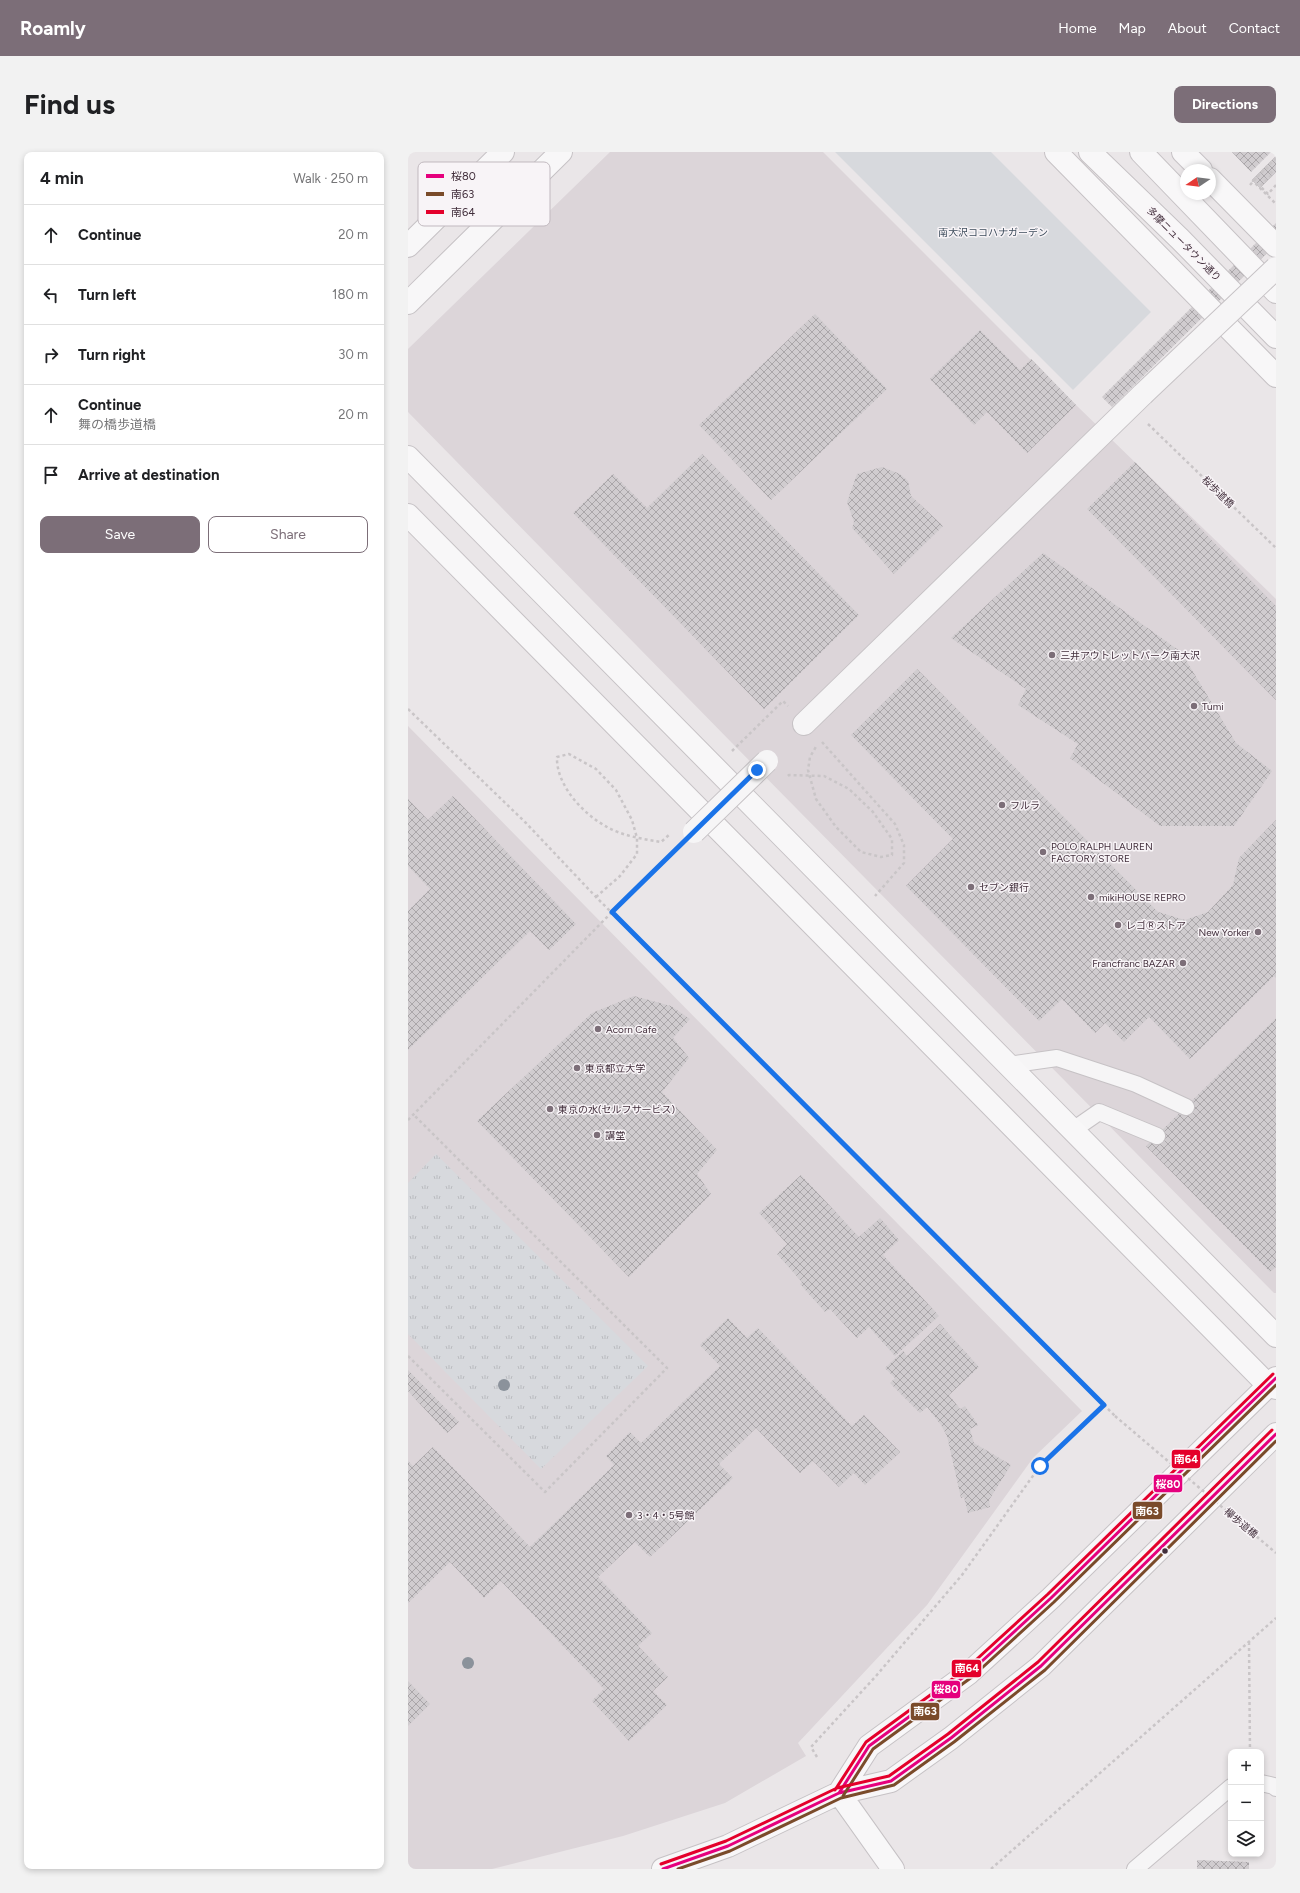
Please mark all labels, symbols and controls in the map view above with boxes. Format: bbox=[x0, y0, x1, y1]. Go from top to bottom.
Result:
text: Roamly bbox=[20, 17, 86, 40]
text: Home bbox=[1058, 20, 1097, 37]
text: Map bbox=[1119, 20, 1146, 37]
text: About bbox=[1168, 20, 1207, 37]
text: Contact bbox=[1229, 20, 1280, 37]
button: Directions bbox=[1174, 86, 1276, 123]
text: Find us bbox=[24, 87, 115, 121]
legend bbox=[418, 162, 550, 226]
north arrow bbox=[1180, 164, 1216, 200]
text: 4 min bbox=[40, 168, 84, 188]
text: 桜80 bbox=[451, 170, 476, 183]
text: Walk · 250 m bbox=[293, 171, 368, 186]
text: 南63 bbox=[451, 188, 474, 201]
street label: 多摩ニュータウン通り bbox=[1144, 204, 1224, 284]
text: 南64 bbox=[451, 206, 475, 219]
icon: ahead bbox=[40, 224, 62, 246]
text: Continue bbox=[78, 226, 141, 244]
park label: 南大沢ココハナガーデン bbox=[938, 226, 1048, 239]
text: 20 m bbox=[338, 227, 368, 242]
icon: left bbox=[40, 284, 62, 306]
text: Turn left bbox=[78, 286, 136, 304]
text: 180 m bbox=[332, 287, 368, 302]
icon: right bbox=[40, 344, 62, 366]
text: Turn right bbox=[78, 346, 146, 364]
text: 30 m bbox=[338, 347, 368, 362]
text: Continue bbox=[78, 396, 141, 414]
icon: ahead bbox=[40, 404, 62, 426]
text: 20 m bbox=[338, 407, 368, 422]
text: 舞の橋歩道橋 bbox=[78, 417, 156, 432]
icon: arrive bbox=[40, 464, 62, 486]
text: Arrive at destination bbox=[78, 466, 219, 484]
street label: 桜歩道橋 bbox=[1199, 473, 1237, 511]
button: Save bbox=[40, 516, 200, 553]
button: Share bbox=[208, 516, 368, 553]
place label: 三井アウトレットパーク南大沢 bbox=[1060, 649, 1200, 662]
marker: 三井アウトレットパーク南大沢 bbox=[1047, 650, 1057, 660]
place label: Tumi bbox=[1202, 700, 1223, 713]
marker: Tumi bbox=[1189, 701, 1199, 711]
route end bbox=[748, 761, 766, 779]
place label: フルラ bbox=[1010, 799, 1040, 812]
marker: フルラ bbox=[997, 800, 1007, 810]
place label: POLO RALPH LAUREN FACTORY STORE bbox=[1051, 840, 1153, 865]
marker: POLO RALPH LAUREN FACTORY STORE bbox=[1038, 847, 1048, 857]
place label: セブン銀行 bbox=[979, 881, 1029, 894]
marker: セブン銀行 bbox=[966, 882, 976, 892]
place label: mikiHOUSE REPRO bbox=[1099, 891, 1186, 904]
marker: mikiHOUSE REPRO bbox=[1086, 892, 1096, 902]
place label: レゴⓇストア bbox=[1126, 919, 1186, 932]
marker: レゴⓇストア bbox=[1113, 920, 1123, 930]
place label: New Yorker bbox=[1198, 926, 1251, 939]
marker: New Yorker bbox=[1253, 927, 1263, 937]
place label: Francfranc BAZAR bbox=[1092, 957, 1175, 970]
marker: Francfranc BAZAR bbox=[1178, 958, 1188, 968]
place label: Acorn Cafe bbox=[606, 1023, 657, 1036]
marker: Acorn Cafe bbox=[593, 1024, 603, 1034]
place label: 東京都立大学 bbox=[585, 1062, 645, 1075]
marker: 東京都立大学 bbox=[572, 1063, 582, 1073]
place label: 東京の水(セルフサービス) bbox=[558, 1103, 675, 1116]
marker: 東京の水(セルフサービス) bbox=[545, 1104, 555, 1114]
place label: 講堂 bbox=[605, 1129, 625, 1142]
marker: 講堂 bbox=[592, 1130, 602, 1140]
line badge: 南64 bbox=[1171, 1449, 1201, 1469]
text: 南64 bbox=[1174, 1453, 1198, 1466]
route start bbox=[1031, 1457, 1049, 1475]
line badge: 桜80 bbox=[1153, 1474, 1183, 1493]
text: 桜80 bbox=[1156, 1478, 1180, 1491]
line badge: 南63 bbox=[1132, 1501, 1163, 1520]
text: 南63 bbox=[1135, 1505, 1159, 1518]
street label: 欅歩道橋 bbox=[1222, 1505, 1260, 1541]
place label: 3・4・5号館 bbox=[637, 1509, 694, 1522]
marker: 3・4・5号館 bbox=[624, 1510, 634, 1520]
unlabelled marker bbox=[1160, 1546, 1170, 1556]
line badge: 南64 bbox=[951, 1659, 982, 1678]
text: 南64 bbox=[955, 1662, 979, 1675]
line badge: 桜80 bbox=[931, 1680, 961, 1699]
text: 桜80 bbox=[934, 1683, 958, 1696]
line badge: 南63 bbox=[910, 1702, 940, 1721]
text: 南63 bbox=[913, 1705, 937, 1718]
map controls bbox=[1228, 1749, 1264, 1857]
button: + bbox=[1228, 1749, 1264, 1785]
button: − bbox=[1228, 1785, 1264, 1821]
button: layers bbox=[1228, 1821, 1264, 1857]

